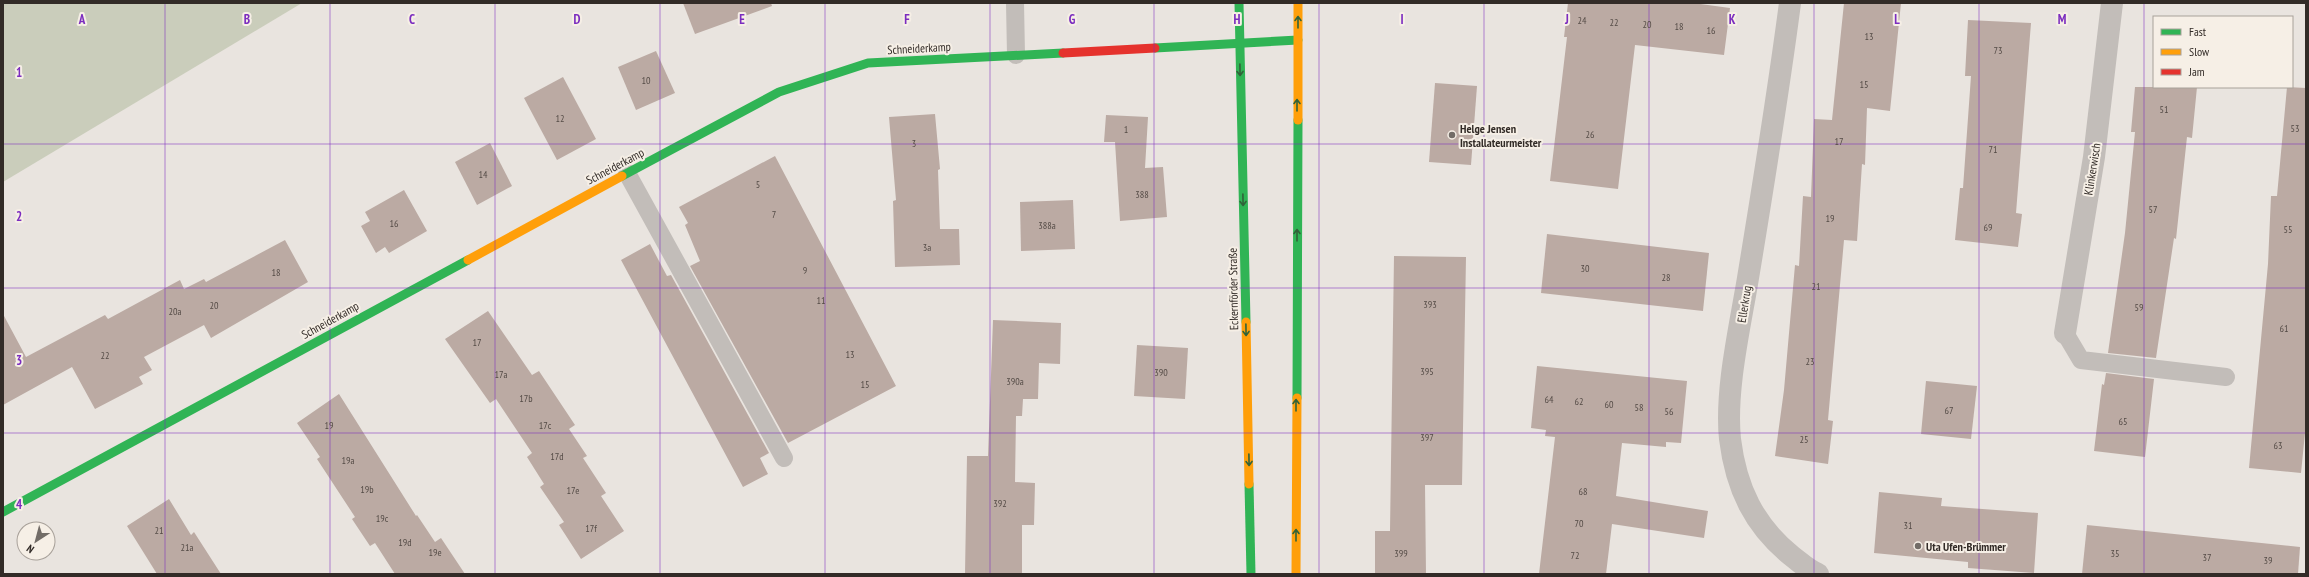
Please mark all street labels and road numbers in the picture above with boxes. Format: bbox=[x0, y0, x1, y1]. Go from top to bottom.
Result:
street label: Schneiderkamp bbox=[887, 39, 951, 57]
street label: Klinkerwisch bbox=[2080, 142, 2104, 196]
street label: Schneiderkamp bbox=[583, 144, 647, 188]
street label: Eckernförder Straße bbox=[1225, 248, 1241, 330]
street label: Ellerkrug bbox=[1734, 284, 1754, 324]
street label: Schneiderkamp bbox=[299, 298, 361, 342]

